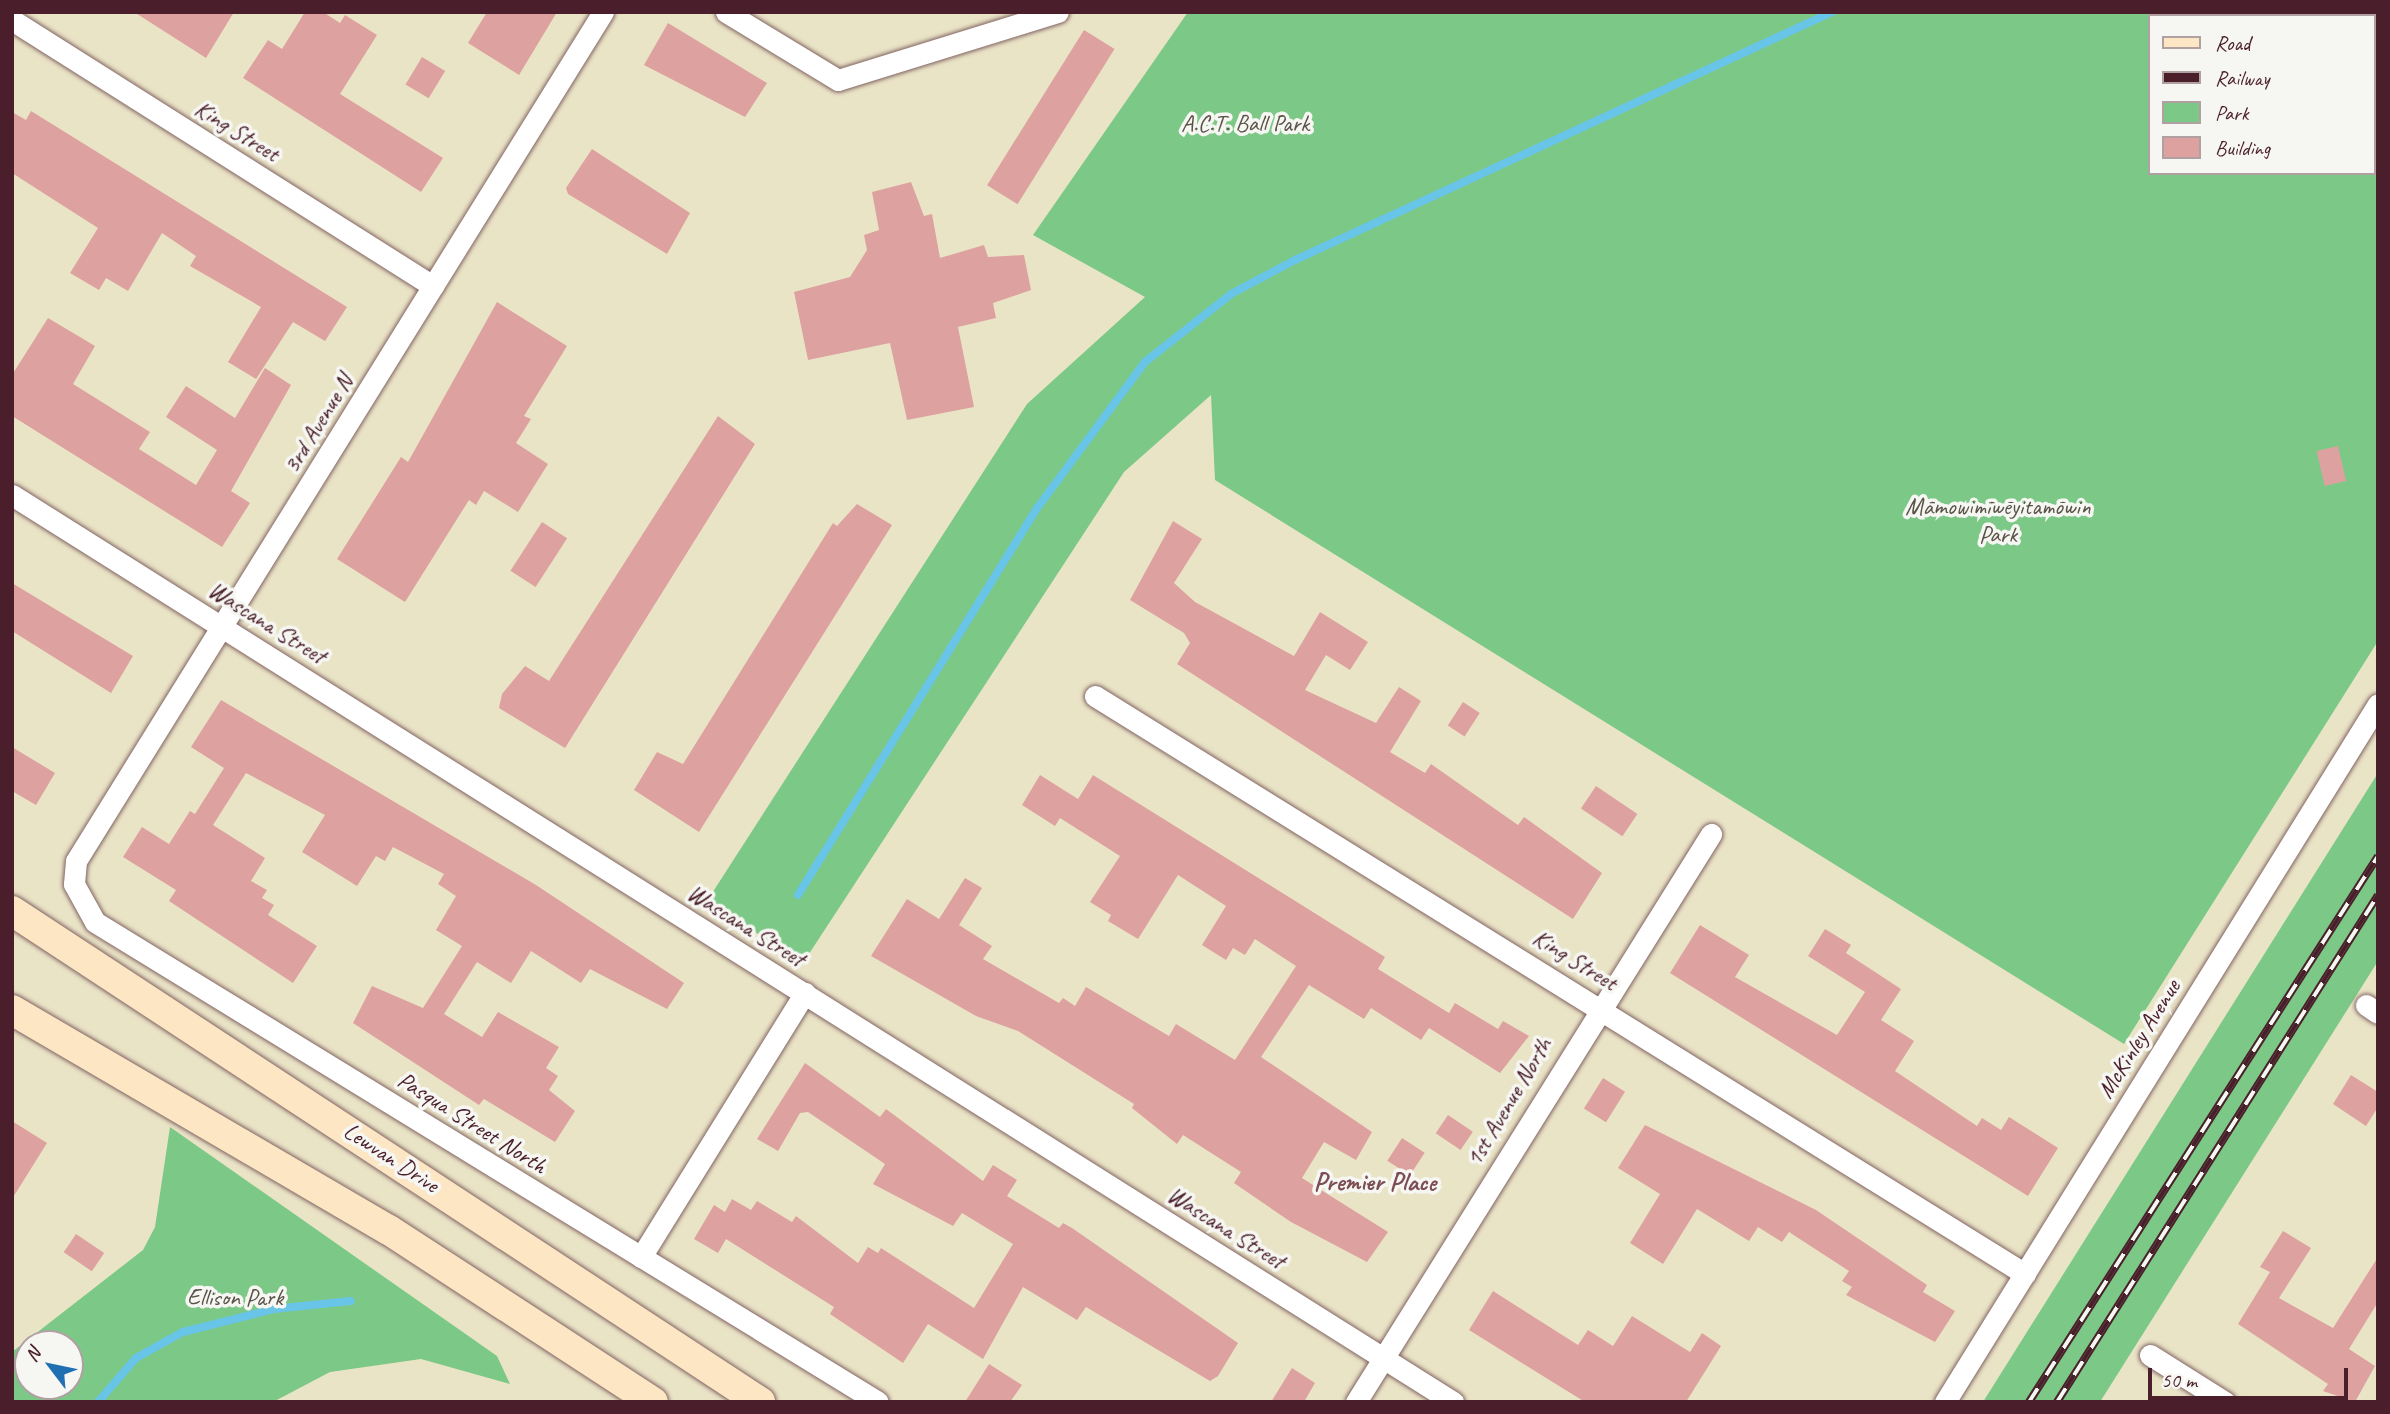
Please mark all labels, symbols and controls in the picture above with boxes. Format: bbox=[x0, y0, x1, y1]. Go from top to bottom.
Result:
legend bbox=[2148, 14, 2376, 175]
text: Road bbox=[2215, 30, 2250, 56]
text: Railway bbox=[2215, 65, 2269, 91]
street label: King Street bbox=[189, 94, 285, 168]
text: Park bbox=[2215, 100, 2248, 126]
park label: A.C.T. Ball Park bbox=[1180, 110, 1310, 138]
text: Building bbox=[2215, 135, 2270, 161]
street label: 3rd Avenue N bbox=[277, 370, 359, 478]
park label: Māmowimīwēyitamōwin Park bbox=[1905, 493, 2091, 549]
street label: Wascana Street bbox=[203, 576, 331, 670]
street label: Wascana Street bbox=[682, 879, 810, 973]
street label: King Street bbox=[1527, 923, 1623, 997]
street label: McKinley Avenue bbox=[2091, 975, 2187, 1103]
street label: 1st Avenue North bbox=[1460, 1033, 1558, 1171]
street label: Pasqua Street North bbox=[392, 1066, 552, 1180]
street label: Lewvan Drive bbox=[338, 1117, 444, 1199]
district label: Premier Place bbox=[1314, 1166, 1436, 1198]
street label: Wascana Street bbox=[1162, 1181, 1290, 1275]
park label: Ellison Park bbox=[187, 1284, 283, 1312]
north arrow bbox=[14, 1330, 84, 1400]
text: N bbox=[20, 1344, 46, 1366]
scale bar bbox=[2152, 1354, 2352, 1398]
text: 50 m bbox=[2161, 1367, 2197, 1393]

